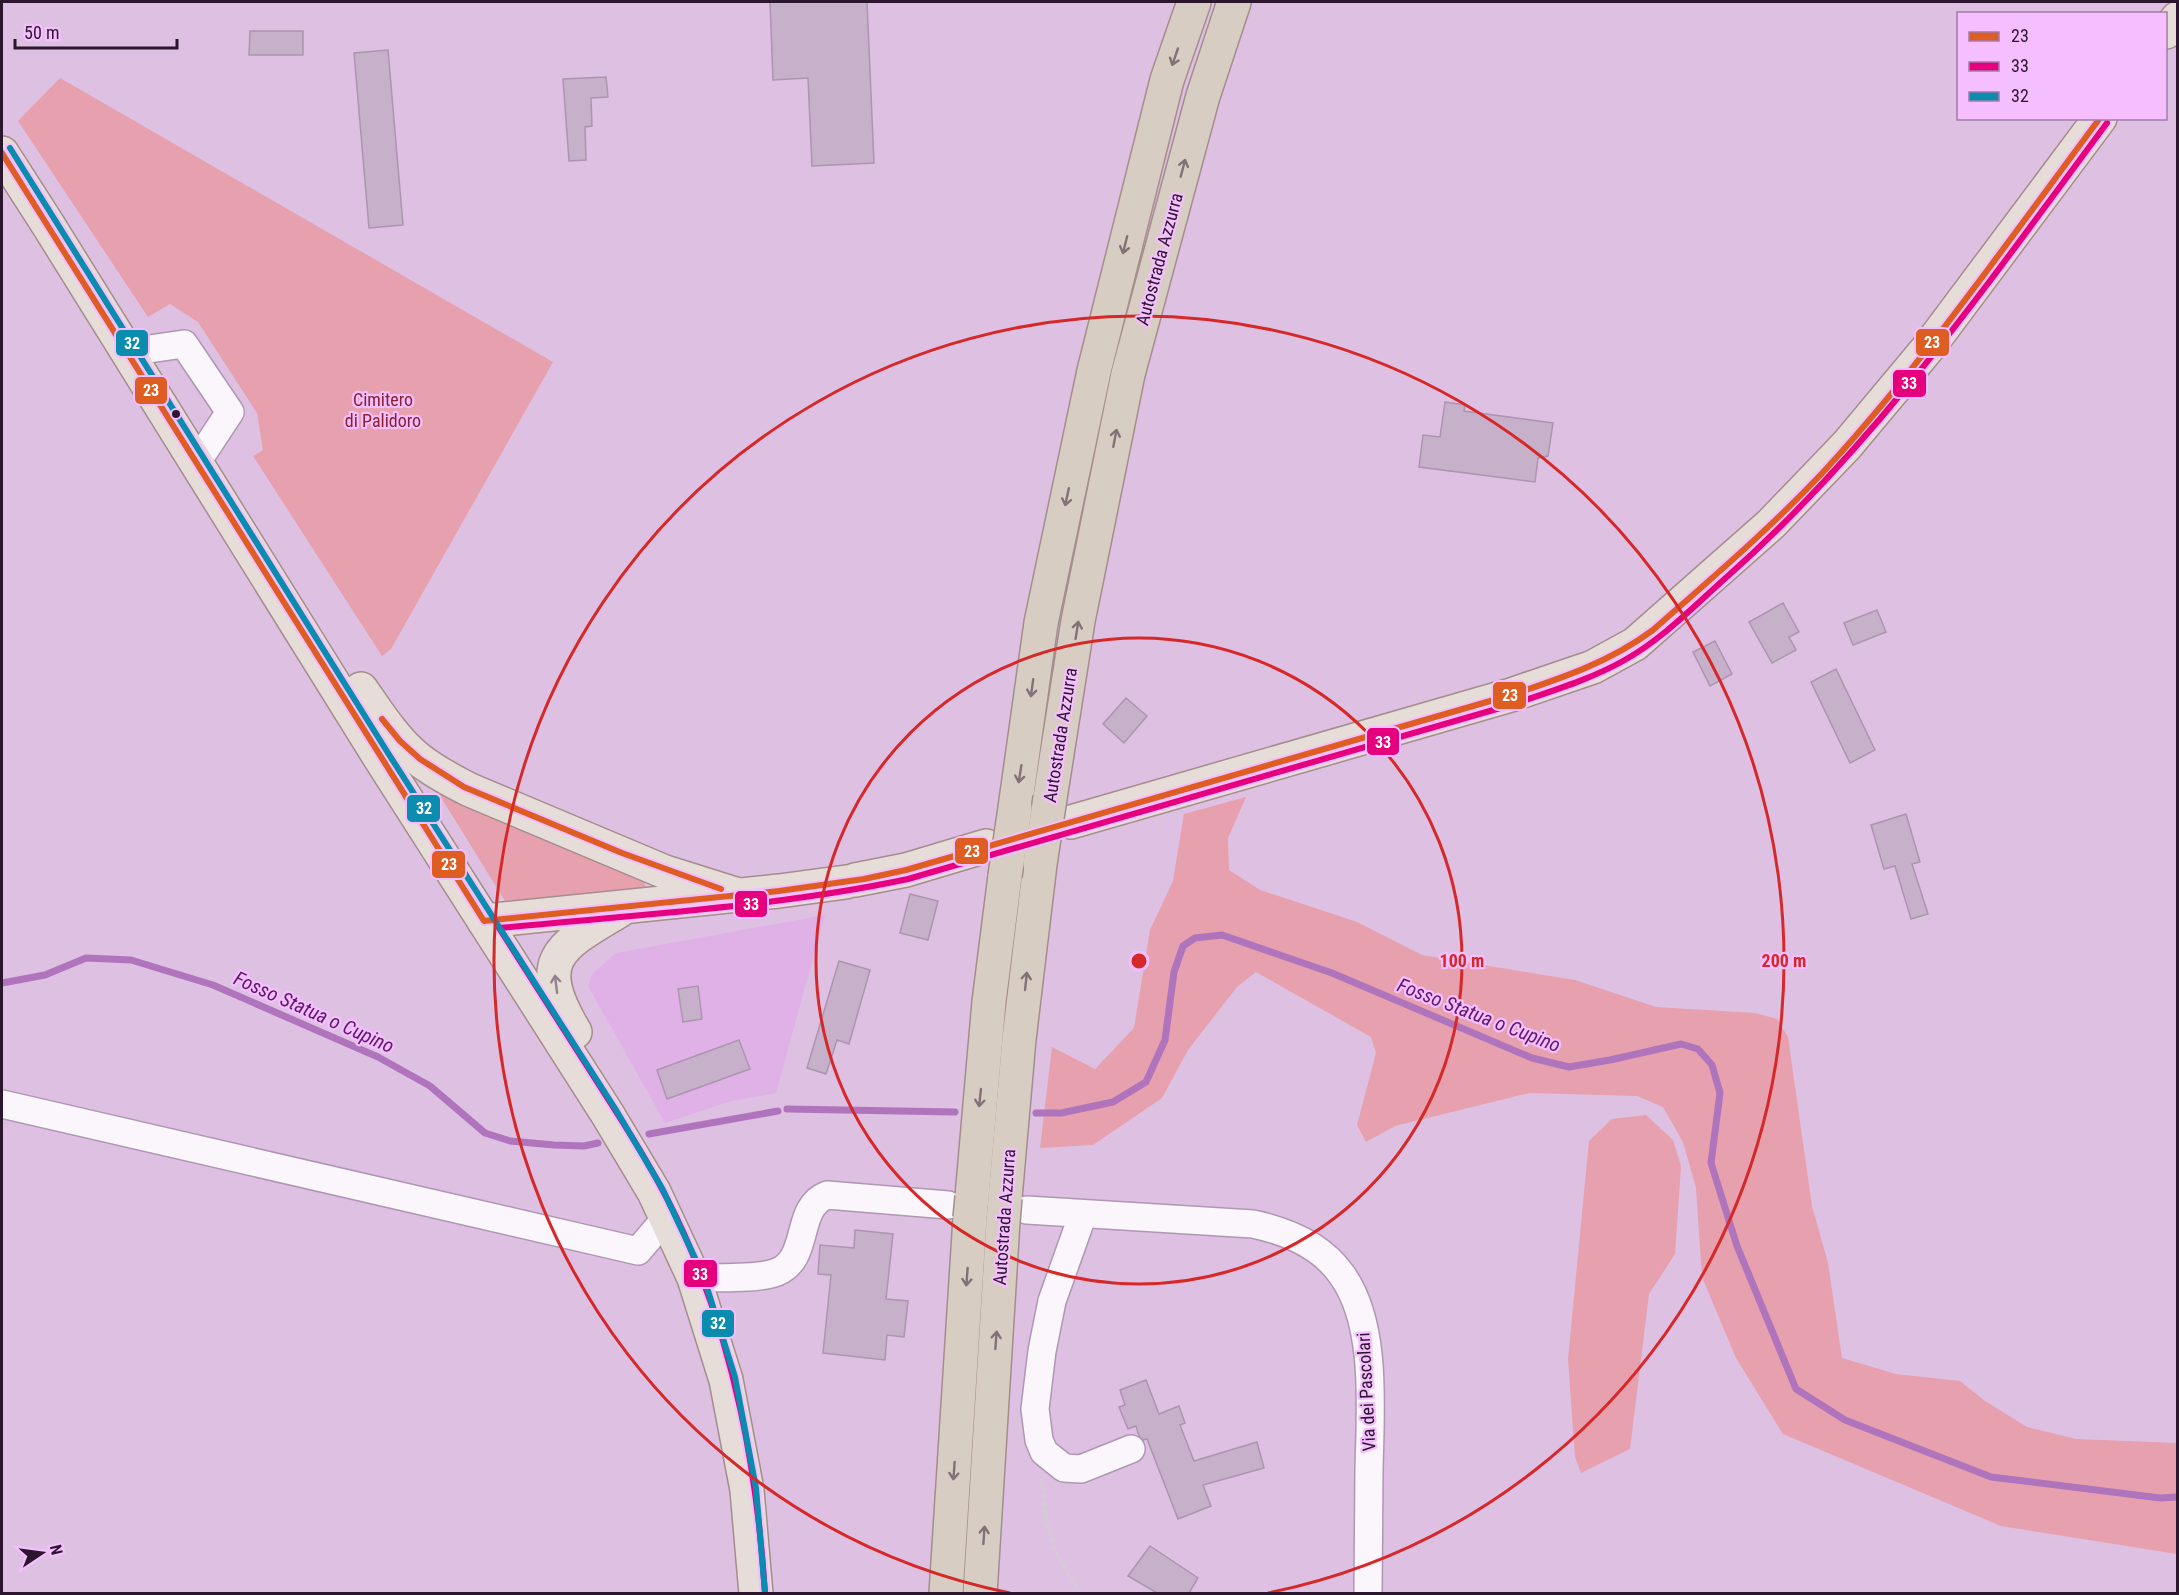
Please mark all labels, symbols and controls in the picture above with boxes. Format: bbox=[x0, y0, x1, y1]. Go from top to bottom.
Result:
scale bar bbox=[15, 12, 177, 50]
legend bbox=[1957, 12, 2167, 120]
text: 50 m bbox=[24, 22, 59, 43]
text: 23 bbox=[2011, 25, 2029, 46]
one-way arrow bbox=[1168, 47, 1179, 66]
text: 33 bbox=[2011, 55, 2029, 76]
text: 32 bbox=[2011, 85, 2029, 106]
one-way arrow bbox=[1178, 159, 1190, 178]
street label: Autostrada Azzurra bbox=[1131, 190, 1187, 328]
one-way arrow bbox=[1119, 235, 1131, 254]
line badge: 23 bbox=[1915, 328, 1950, 357]
line badge: 32 bbox=[115, 329, 149, 357]
text: 23 bbox=[1924, 333, 1940, 352]
text: 32 bbox=[124, 334, 140, 353]
line badge: 33 bbox=[1892, 369, 1927, 398]
text: 33 bbox=[1901, 374, 1917, 393]
line badge: 23 bbox=[134, 376, 168, 405]
text: 23 bbox=[143, 381, 159, 400]
park label: Cimitero di Palidoro bbox=[345, 389, 421, 431]
unlabelled marker bbox=[170, 408, 182, 420]
one-way arrow bbox=[1110, 429, 1121, 449]
one-way arrow bbox=[1061, 486, 1072, 506]
one-way arrow bbox=[1072, 620, 1083, 640]
street label: Autostrada Azzurra bbox=[1039, 666, 1081, 804]
one-way arrow bbox=[1027, 678, 1038, 698]
line badge: 23 bbox=[1492, 681, 1527, 710]
text: 23 bbox=[1502, 686, 1518, 705]
line badge: 33 bbox=[1366, 727, 1400, 756]
text: 33 bbox=[1375, 733, 1391, 752]
one-way arrow bbox=[1015, 764, 1026, 784]
line badge: 32 bbox=[406, 794, 441, 823]
text: 32 bbox=[416, 799, 432, 818]
line badge: 23 bbox=[954, 837, 989, 865]
text: 23 bbox=[964, 842, 980, 861]
line badge: 23 bbox=[431, 850, 466, 879]
text: 23 bbox=[441, 855, 457, 874]
line badge: 33 bbox=[734, 890, 768, 918]
text: 33 bbox=[743, 895, 759, 914]
text: 100 m bbox=[1440, 950, 1484, 971]
text: 200 m bbox=[1762, 950, 1806, 971]
centre of rings bbox=[1129, 951, 1149, 971]
water label: Fosso Statua o Cupino bbox=[230, 966, 398, 1058]
one-way arrow bbox=[1021, 972, 1032, 992]
water label: Fosso Statua o Cupino bbox=[1394, 973, 1564, 1057]
one-way arrow bbox=[550, 974, 561, 994]
one-way arrow bbox=[974, 1087, 985, 1107]
street label: Autostrada Azzurra bbox=[989, 1148, 1019, 1286]
line badge: 33 bbox=[683, 1259, 718, 1288]
text: 33 bbox=[692, 1265, 708, 1284]
one-way arrow bbox=[961, 1266, 972, 1286]
line badge: 32 bbox=[701, 1309, 735, 1338]
text: 32 bbox=[710, 1314, 726, 1333]
one-way arrow bbox=[991, 1331, 1002, 1351]
street label: Via dei Pascolari bbox=[1352, 1332, 1380, 1452]
one-way arrow bbox=[948, 1461, 959, 1481]
north arrow bbox=[12, 1523, 72, 1583]
one-way arrow bbox=[979, 1526, 990, 1546]
text: N bbox=[46, 1543, 66, 1557]

